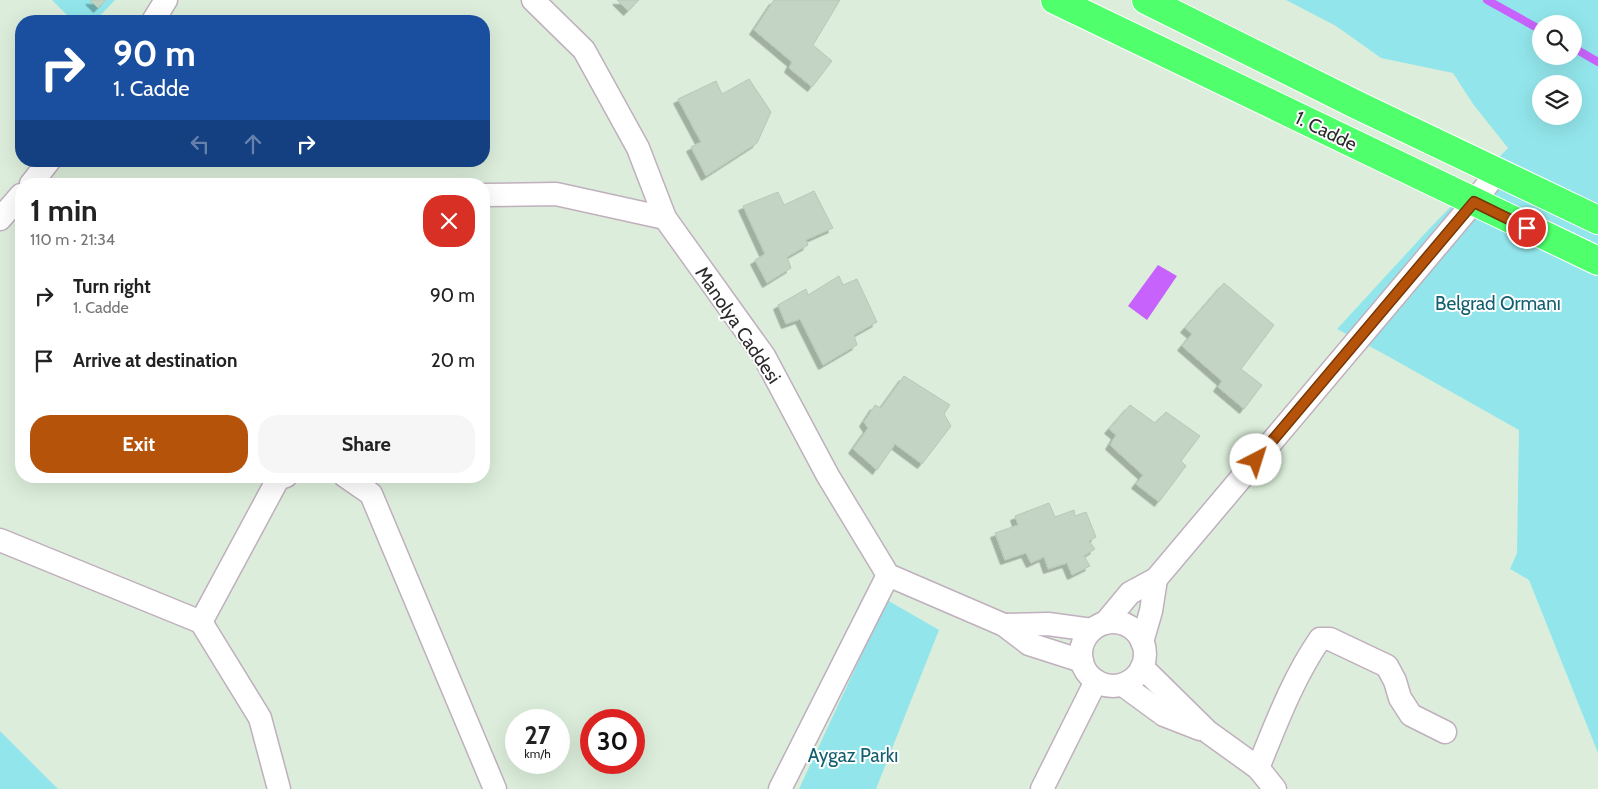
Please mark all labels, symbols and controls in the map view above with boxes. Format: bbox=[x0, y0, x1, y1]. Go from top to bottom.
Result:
map controls bbox=[1532, 15, 1582, 125]
button: search bbox=[1532, 15, 1582, 65]
text: 90 m bbox=[113, 32, 196, 75]
icon: right bbox=[30, 35, 95, 100]
text: 1. Cadde bbox=[113, 75, 190, 102]
button: layers bbox=[1532, 75, 1582, 125]
street label: 1. Cadde bbox=[1291, 106, 1361, 156]
icon: left bbox=[186, 130, 214, 158]
icon: ahead bbox=[239, 130, 267, 158]
icon: right bbox=[292, 130, 320, 158]
text: 1 min bbox=[30, 192, 98, 229]
button: close bbox=[423, 195, 475, 247]
pin bbox=[1506, 207, 1548, 249]
icon: arrive bbox=[1513, 214, 1541, 242]
text: 110 m · 21:34 bbox=[30, 230, 115, 249]
street label: Manolya Caddesi bbox=[690, 262, 786, 388]
text: Turn right bbox=[73, 275, 151, 298]
icon: right bbox=[30, 282, 58, 310]
text: 90 m bbox=[430, 284, 475, 307]
park label: Belgrad Ormanı bbox=[1435, 292, 1561, 315]
text: 1. Cadde bbox=[73, 298, 129, 317]
icon: arrive bbox=[30, 347, 58, 375]
text: Arrive at destination bbox=[73, 349, 237, 372]
text: 20 m bbox=[431, 349, 475, 372]
button: Exit bbox=[30, 415, 248, 473]
button: Share bbox=[258, 415, 475, 473]
position arrow bbox=[1229, 433, 1281, 485]
speed limit sign: 30 bbox=[580, 709, 645, 774]
text: 27 bbox=[525, 720, 550, 750]
park label: Aygaz Parkı bbox=[808, 744, 898, 767]
text: km/h bbox=[524, 746, 551, 761]

